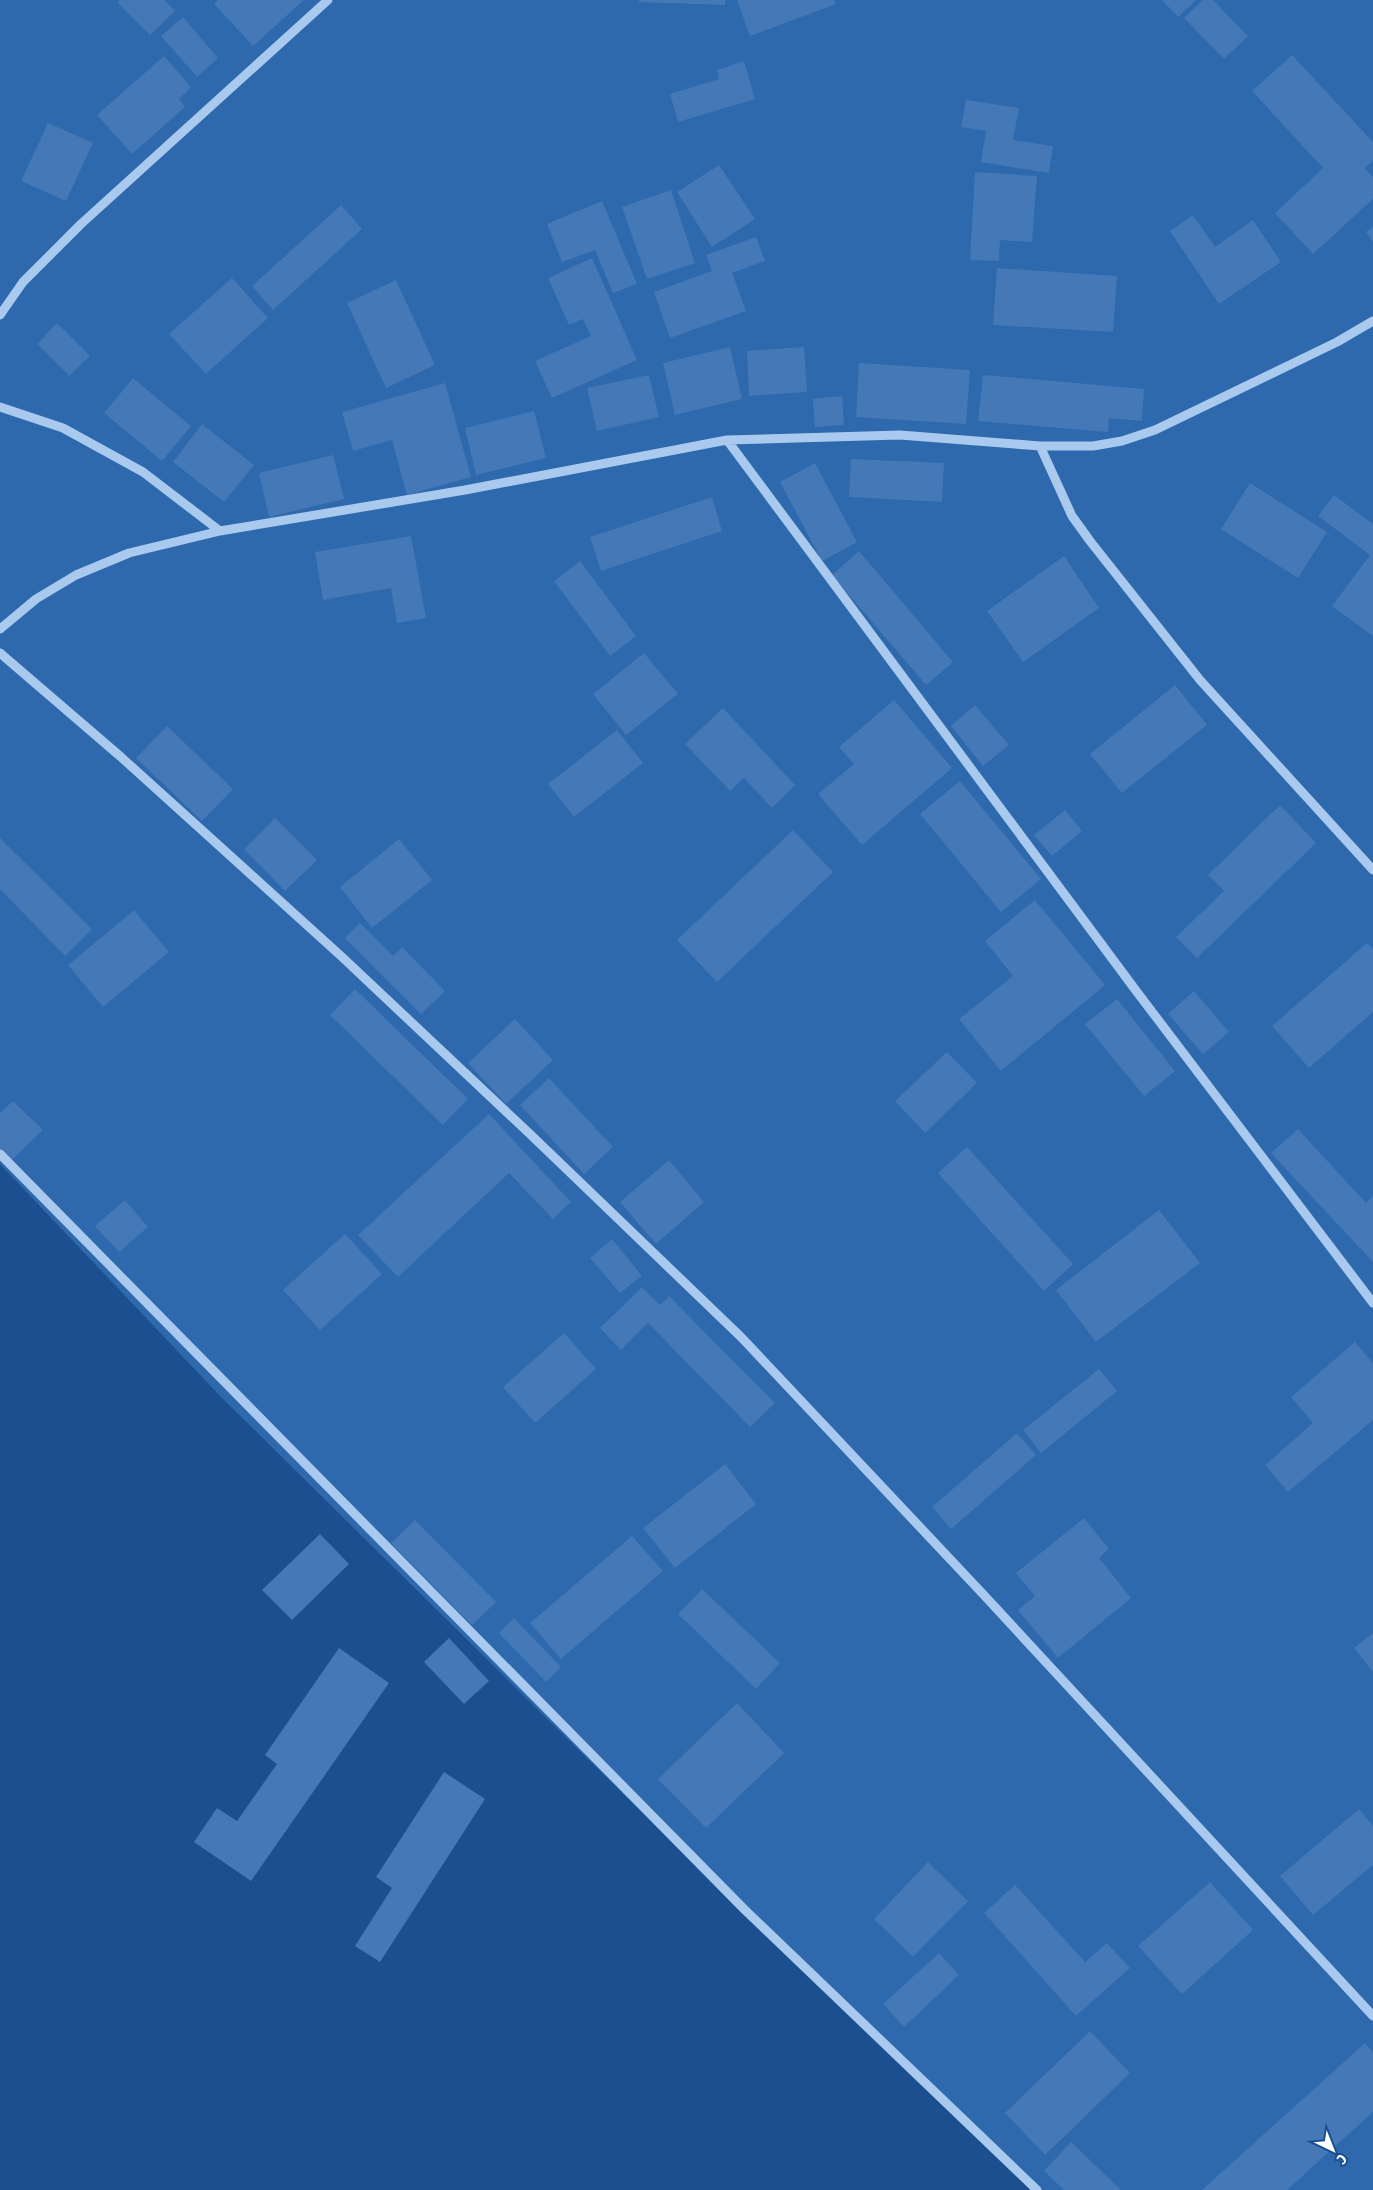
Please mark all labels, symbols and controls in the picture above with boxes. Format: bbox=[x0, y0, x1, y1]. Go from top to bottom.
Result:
north arrow bbox=[1308, 2125, 1358, 2175]
text: С bbox=[1333, 2150, 1350, 2168]

